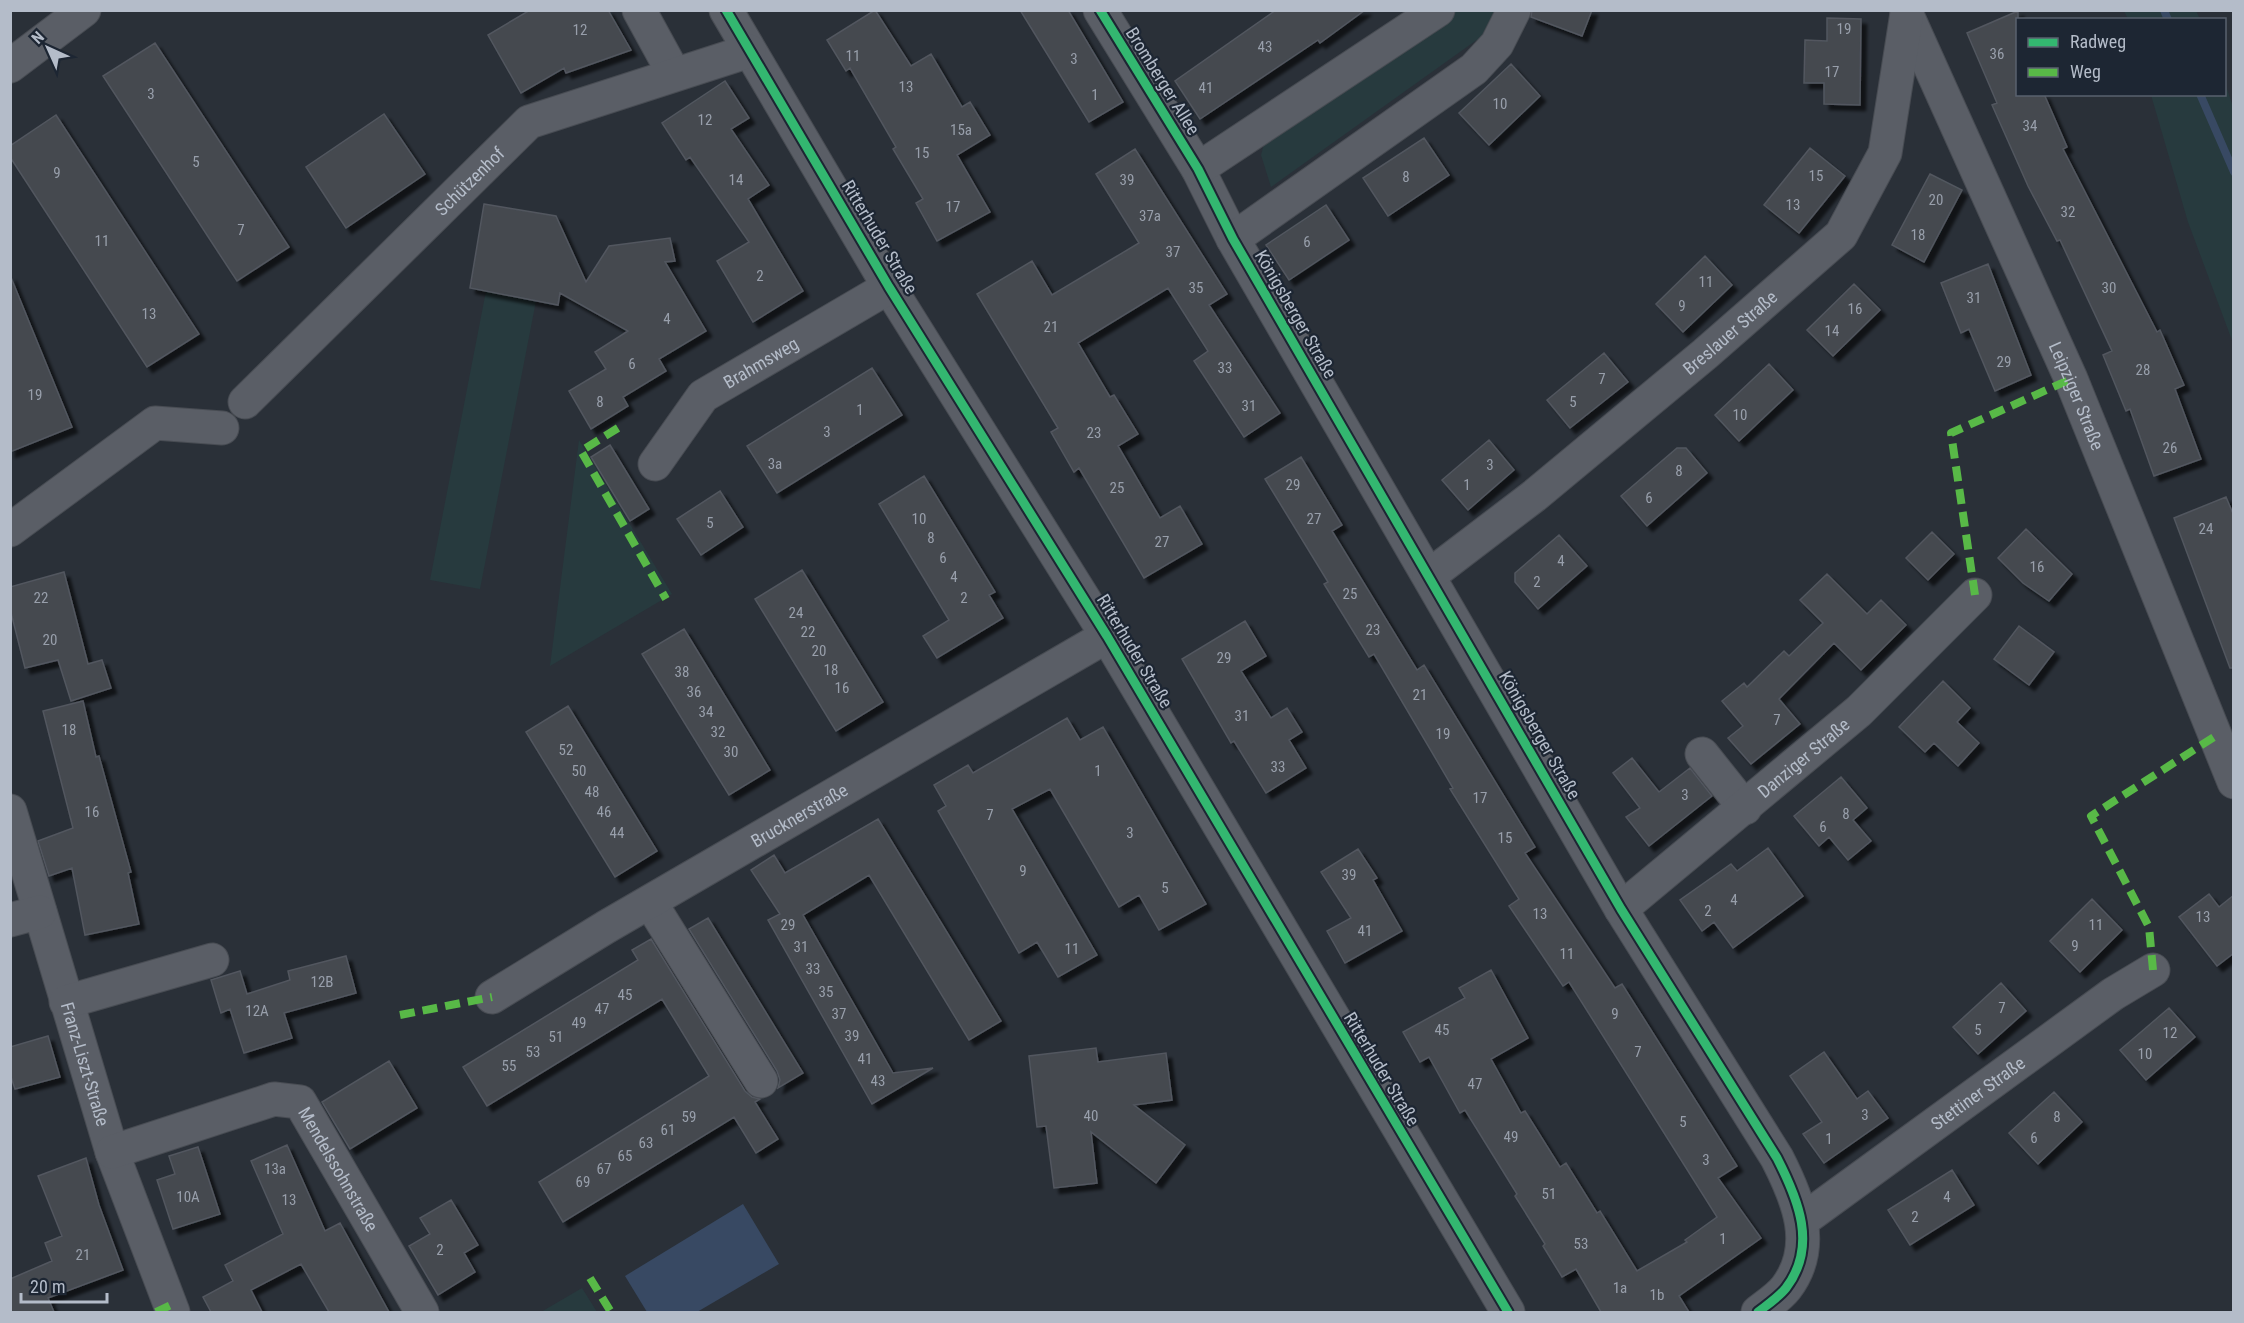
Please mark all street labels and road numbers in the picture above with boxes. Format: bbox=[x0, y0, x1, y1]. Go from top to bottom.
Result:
street label: Bromberger Allee bbox=[1122, 23, 1204, 139]
street label: Schützenhof bbox=[430, 142, 509, 219]
street label: Ritterhuder Straße bbox=[838, 176, 922, 298]
street label: Königsberger Straße bbox=[1251, 246, 1341, 382]
street label: Breslauer Straße bbox=[1678, 286, 1781, 379]
street label: Brahmsweg bbox=[719, 332, 802, 392]
street label: Leipziger Straße bbox=[2045, 338, 2109, 453]
street label: Ritterhuder Straße bbox=[1093, 590, 1177, 712]
street label: Königsberger Straße bbox=[1495, 667, 1585, 803]
street label: Danziger Straße bbox=[1753, 713, 1853, 802]
street label: Brucknerstraße bbox=[747, 779, 851, 851]
street label: Franz-Liszt-Straße bbox=[57, 1000, 114, 1128]
street label: Ritterhuder Straße bbox=[1340, 1008, 1424, 1130]
street label: Stettiner Straße bbox=[1927, 1052, 2029, 1134]
street label: Mendelssohnstraße bbox=[295, 1103, 383, 1235]

